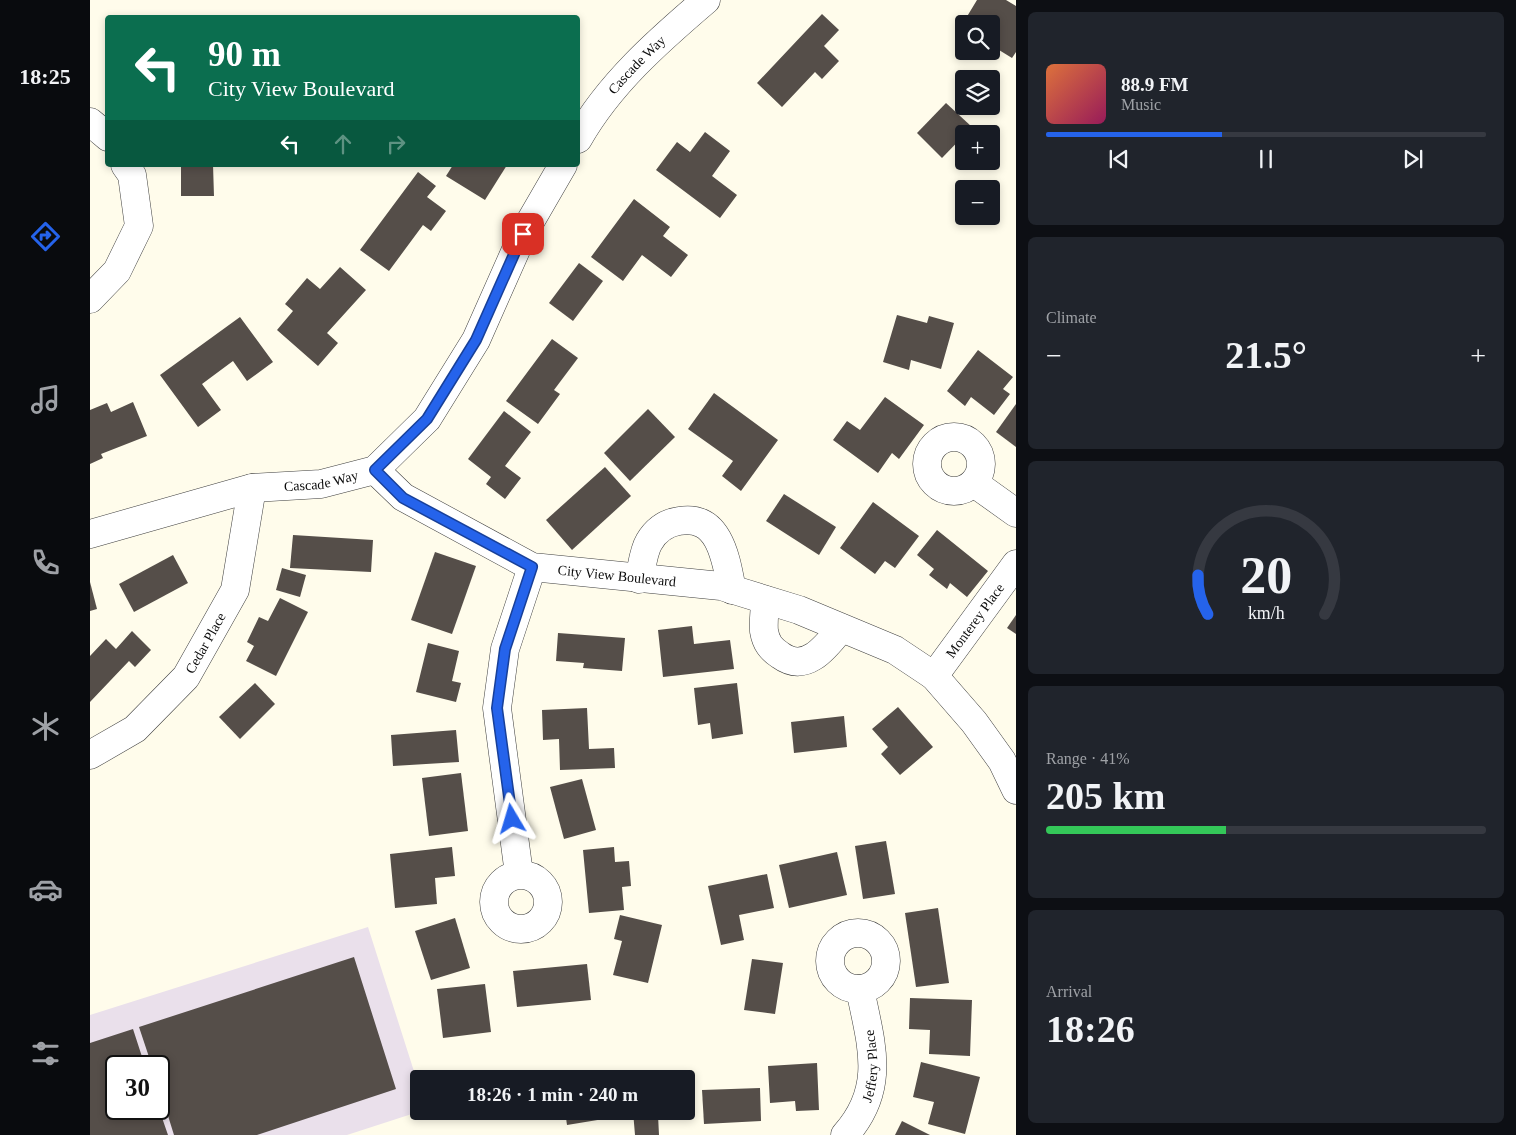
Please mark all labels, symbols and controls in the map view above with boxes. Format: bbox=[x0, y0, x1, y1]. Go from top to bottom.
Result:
map controls bbox=[955, 15, 1000, 225]
button: search bbox=[955, 15, 1000, 60]
street label: Cascade Way bbox=[605, 33, 668, 97]
icon: left bbox=[125, 35, 190, 100]
text: 90 m bbox=[208, 35, 281, 74]
text: 18:25 bbox=[19, 64, 71, 89]
button: layers bbox=[955, 70, 1000, 115]
text: 88.9 FM bbox=[1121, 74, 1189, 95]
text: City View Boulevard bbox=[208, 76, 394, 101]
text: Music bbox=[1121, 96, 1161, 113]
button: + bbox=[955, 125, 1000, 170]
icon: left bbox=[276, 130, 304, 158]
icon: ahead bbox=[329, 130, 357, 158]
icon: right bbox=[382, 130, 410, 158]
icon: previous bbox=[1105, 145, 1133, 173]
icon: pause bbox=[1252, 145, 1280, 173]
icon: next bbox=[1399, 145, 1427, 173]
button: − bbox=[955, 180, 1000, 225]
pin bbox=[502, 213, 544, 255]
icon: directions bbox=[28, 219, 63, 254]
icon: arrive bbox=[509, 220, 537, 248]
text: Climate bbox=[1046, 309, 1097, 326]
text: 21.5° bbox=[1225, 334, 1307, 376]
text: − bbox=[1046, 340, 1062, 371]
text: + bbox=[1470, 340, 1486, 371]
icon: music bbox=[28, 382, 63, 417]
street label: Cascade Way bbox=[284, 468, 360, 494]
icon: phone bbox=[28, 545, 63, 580]
text: 20 bbox=[1240, 547, 1292, 604]
street label: City View Boulevard bbox=[557, 563, 677, 589]
street label: Monterey Place bbox=[943, 581, 1007, 661]
text: km/h bbox=[1248, 603, 1284, 623]
street label: Cedar Place bbox=[183, 610, 229, 676]
icon: climate bbox=[28, 709, 63, 744]
text: Range · 41% bbox=[1046, 750, 1130, 767]
text: 205 km bbox=[1046, 775, 1165, 817]
position arrow bbox=[485, 792, 537, 844]
icon: car bbox=[28, 872, 63, 907]
text: Arrival bbox=[1046, 983, 1092, 1000]
text: 18:26 bbox=[1046, 1008, 1135, 1050]
street label: Jeffery Place bbox=[860, 1029, 880, 1104]
icon: filters bbox=[28, 1036, 63, 1071]
speed limit sign: 30 bbox=[105, 1055, 170, 1120]
text: 18:26 · 1 min · 240 m bbox=[467, 1084, 638, 1105]

